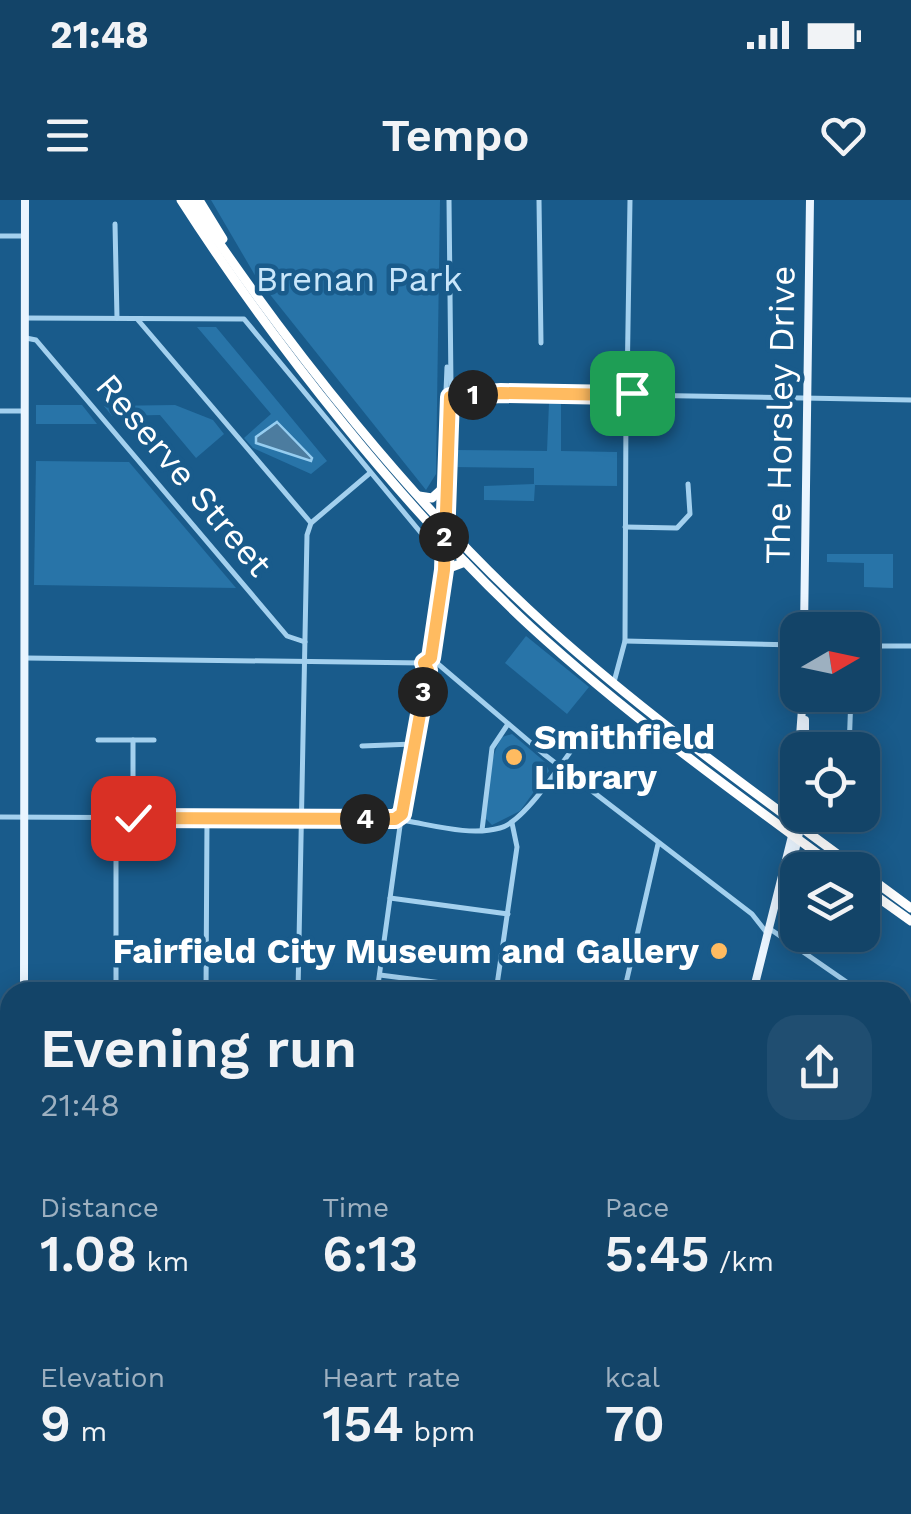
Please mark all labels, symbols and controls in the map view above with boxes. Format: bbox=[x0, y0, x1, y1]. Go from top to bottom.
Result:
text: 21:48 bbox=[50, 13, 149, 57]
icon: menu bbox=[40, 108, 95, 163]
icon: heart bbox=[816, 108, 871, 163]
text: Tempo bbox=[382, 109, 529, 162]
park label: Brenan Park bbox=[255, 258, 463, 300]
street label: The Horsley Drive bbox=[756, 265, 804, 565]
pin bbox=[590, 351, 675, 436]
street label: Reserve Street bbox=[87, 365, 281, 585]
icon: arrive bbox=[605, 366, 660, 421]
pin: 1 bbox=[448, 370, 498, 420]
text: 1 bbox=[467, 378, 479, 411]
pin: 2 bbox=[419, 512, 469, 562]
text: 2 bbox=[436, 520, 452, 553]
north arrow bbox=[780, 612, 880, 712]
map controls bbox=[780, 612, 880, 952]
pin: 3 bbox=[398, 667, 448, 717]
text: 3 bbox=[415, 675, 431, 708]
place label: Smithfield Library bbox=[534, 716, 715, 798]
button: locate bbox=[780, 732, 880, 832]
marker: Smithfield Library bbox=[503, 746, 525, 768]
pin bbox=[91, 776, 176, 861]
icon: check bbox=[106, 791, 161, 846]
pin: 4 bbox=[340, 794, 390, 844]
text: 4 bbox=[356, 802, 374, 835]
button: layers bbox=[780, 852, 880, 952]
place label: Fairfield City Museum and Gallery bbox=[112, 930, 699, 972]
marker: Fairfield City Museum and Gallery bbox=[708, 940, 730, 962]
button: share bbox=[767, 1015, 872, 1120]
text: Evening run bbox=[40, 1016, 357, 1080]
text: 21:48 bbox=[40, 1086, 120, 1124]
text: Distance bbox=[40, 1191, 159, 1224]
text: Time bbox=[322, 1191, 389, 1224]
text: Pace bbox=[605, 1191, 669, 1224]
text: 1.08 bbox=[40, 1224, 137, 1283]
text: 6:13 bbox=[322, 1224, 418, 1283]
text: 5:45 bbox=[605, 1224, 710, 1283]
text: km bbox=[137, 1245, 189, 1278]
text: /km bbox=[710, 1245, 774, 1278]
text: Elevation bbox=[40, 1361, 165, 1394]
text: Heart rate bbox=[322, 1361, 461, 1394]
text: kcal bbox=[605, 1361, 660, 1394]
text: 9 bbox=[40, 1394, 71, 1453]
text: 154 bbox=[322, 1394, 404, 1453]
text: 70 bbox=[605, 1394, 665, 1453]
text: m bbox=[71, 1415, 107, 1448]
text: bpm bbox=[404, 1415, 475, 1448]

